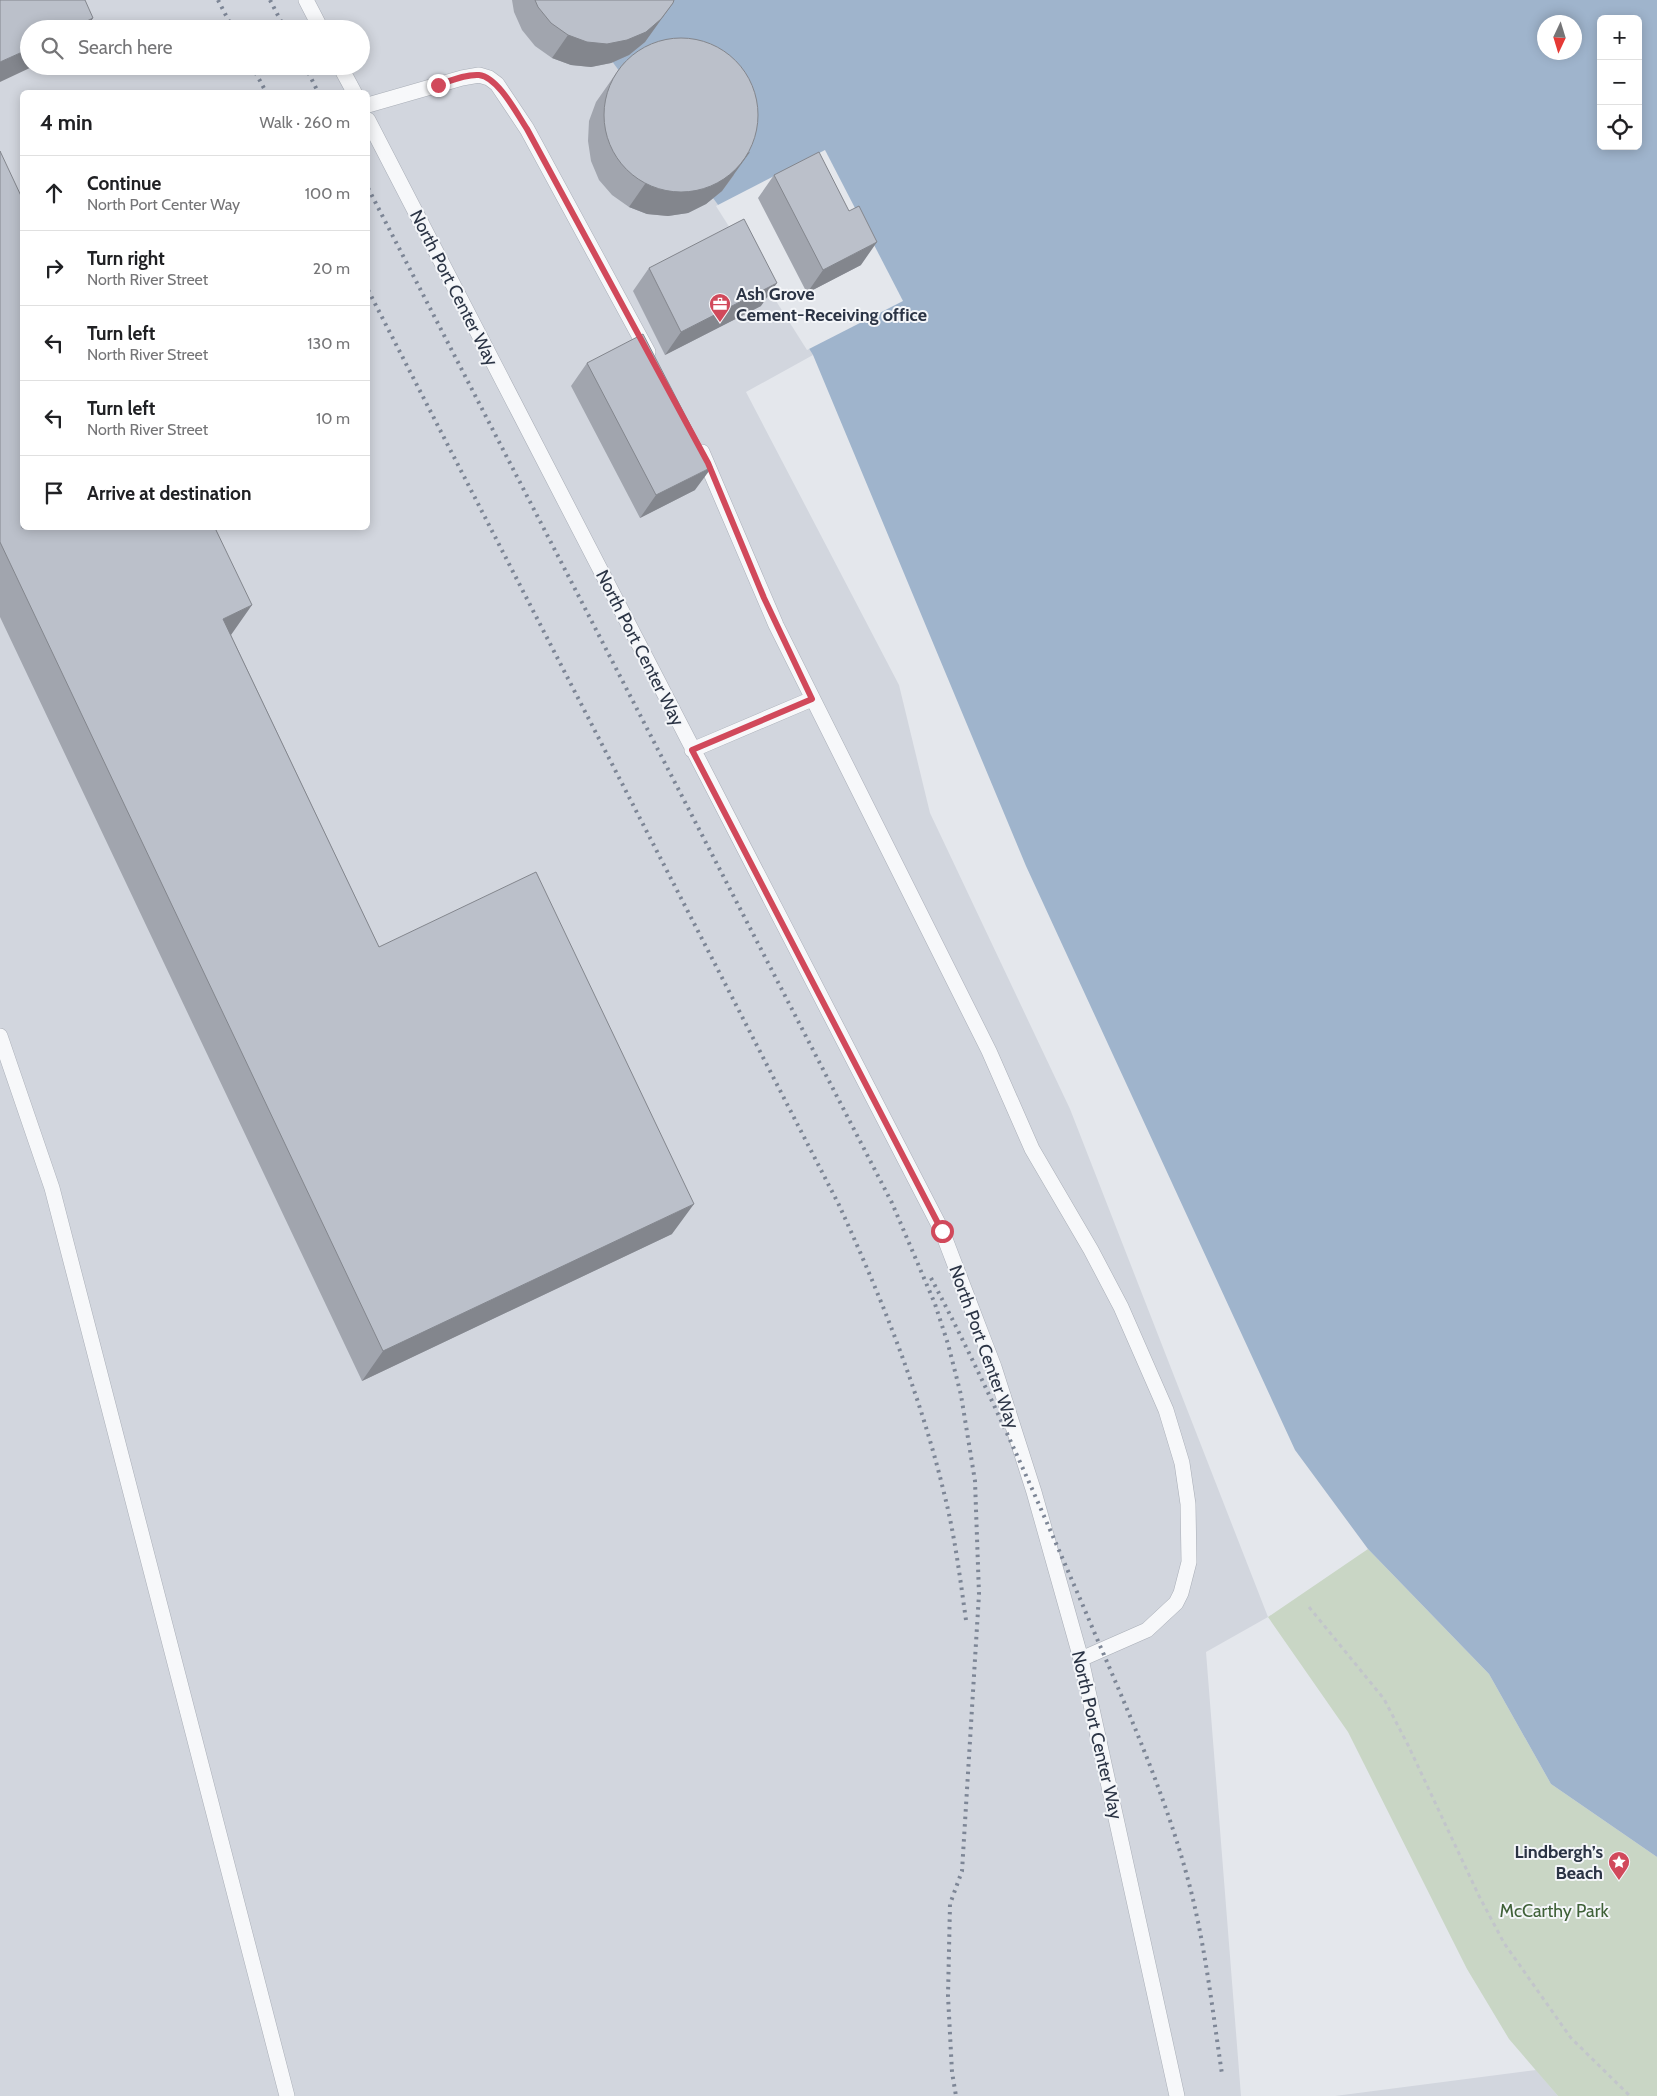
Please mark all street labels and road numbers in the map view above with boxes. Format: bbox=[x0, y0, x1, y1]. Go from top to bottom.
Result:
street label: North Port Center Way bbox=[405, 206, 503, 370]
street label: North Port Center Way bbox=[591, 566, 689, 730]
street label: North Port Center Way bbox=[944, 1262, 1024, 1432]
street label: North Port Center Way bbox=[1067, 1649, 1127, 1821]

